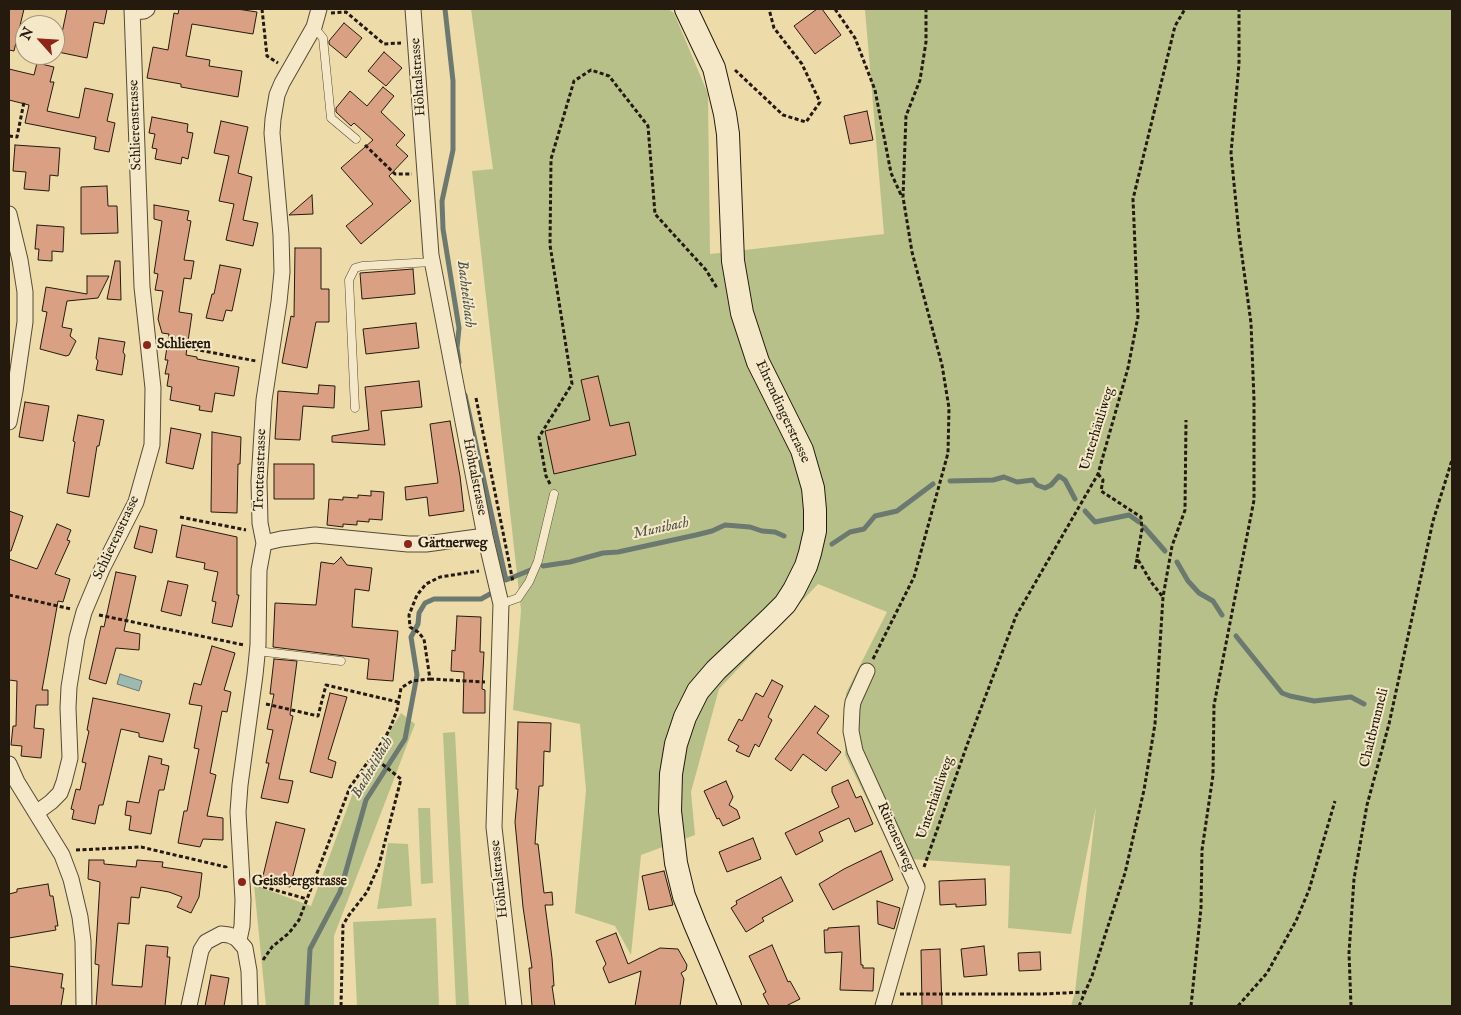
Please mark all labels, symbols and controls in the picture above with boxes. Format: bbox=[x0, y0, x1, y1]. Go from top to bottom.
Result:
north arrow bbox=[15, 15, 65, 65]
text: N bbox=[17, 24, 38, 43]
street label: Höhtalstrasse bbox=[408, 37, 430, 117]
street label: Schlierenstrasse bbox=[126, 79, 146, 171]
water label: Bachtelibach bbox=[452, 259, 478, 329]
place label: Schlieren bbox=[157, 337, 211, 353]
marker: Schlieren bbox=[141, 339, 153, 351]
street label: Ehrendingerstrasse bbox=[751, 358, 813, 466]
street label: Unterhäuliweg bbox=[1077, 385, 1119, 473]
street label: Trottenstrasse bbox=[251, 428, 271, 512]
street label: Höhtalstrasse bbox=[458, 437, 490, 517]
street label: Schlierenstrasse bbox=[90, 493, 144, 583]
water label: Munibach bbox=[631, 514, 691, 544]
place label: Gärtnerweg bbox=[418, 536, 487, 552]
marker: Gärtnerweg bbox=[402, 538, 414, 550]
street label: Chaltbrunneli bbox=[1357, 687, 1393, 769]
water label: Bachtelibach bbox=[348, 734, 398, 802]
street label: Unterhäuliweg bbox=[914, 754, 958, 842]
street label: Rütenenweg bbox=[872, 800, 918, 874]
street label: Höhtalstrasse bbox=[488, 839, 512, 919]
place label: Geissbergstrasse bbox=[252, 874, 347, 890]
marker: Geissbergstrasse bbox=[236, 876, 248, 888]

